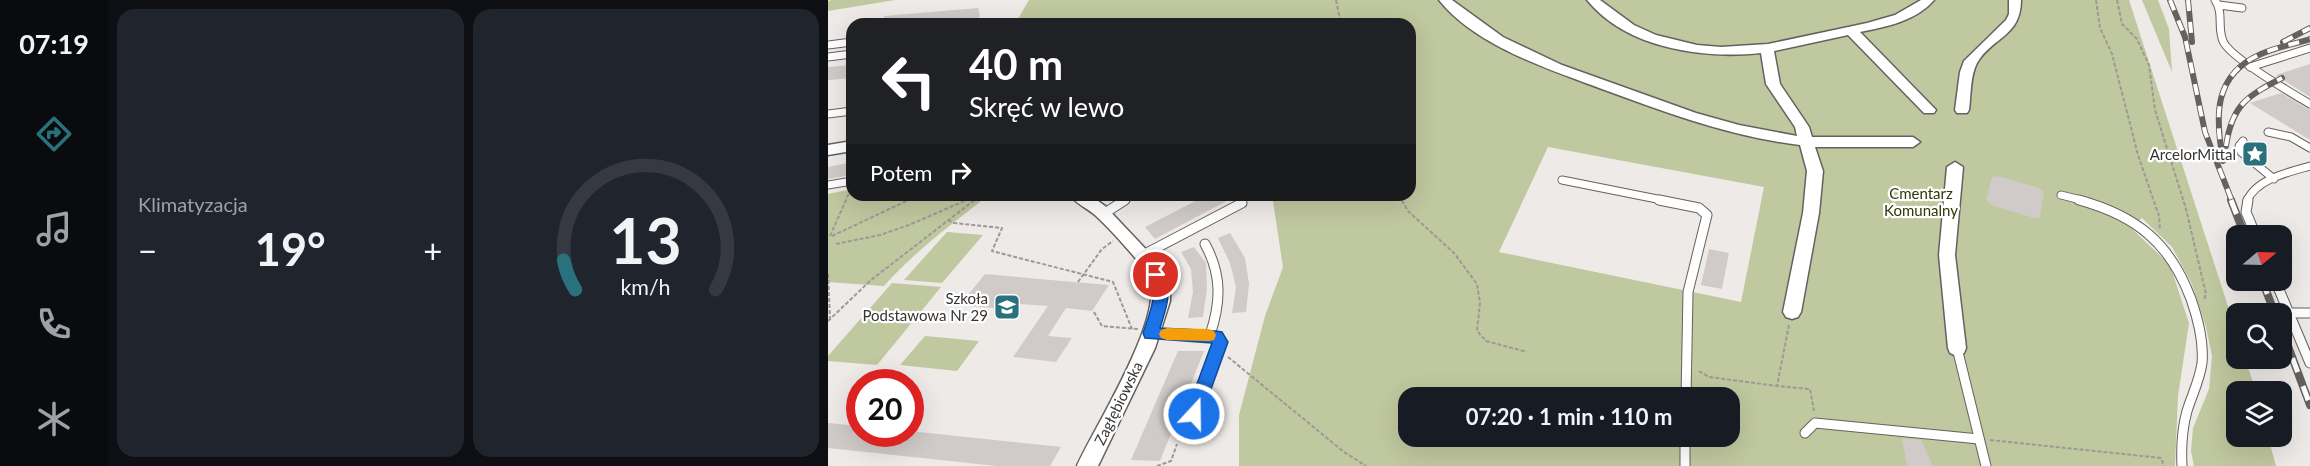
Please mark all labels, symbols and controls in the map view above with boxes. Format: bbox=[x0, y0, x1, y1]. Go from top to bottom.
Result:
text: 07:19 bbox=[19, 27, 89, 60]
text: 40 m bbox=[969, 39, 1063, 89]
icon: left bbox=[870, 42, 948, 120]
text: Skręć w lewo bbox=[969, 90, 1124, 123]
icon: directions bbox=[33, 113, 75, 155]
place icon: ArcelorMittal bbox=[2240, 139, 2270, 169]
place label: ArcelorMittal bbox=[2150, 145, 2236, 163]
icon: right bbox=[944, 156, 977, 189]
text: Potem bbox=[870, 159, 932, 186]
park label: Cmentarz Komunalny bbox=[1884, 184, 1958, 219]
text: Klimatyzacja bbox=[138, 192, 248, 216]
text: 13 bbox=[610, 202, 682, 277]
icon: music bbox=[33, 208, 75, 250]
text: 19° bbox=[255, 222, 326, 276]
north arrow bbox=[2226, 225, 2292, 291]
map controls bbox=[2226, 225, 2292, 447]
text: − bbox=[138, 230, 157, 270]
text: + bbox=[423, 230, 443, 270]
pin bbox=[1130, 249, 1181, 300]
icon: arrive bbox=[1139, 258, 1172, 291]
text: km/h bbox=[621, 274, 671, 300]
place label: Szkoła Podstawowa Nr 29 bbox=[862, 289, 988, 324]
school or university icon: Szkoła Podstawowa Nr 29 bbox=[992, 292, 1022, 322]
icon: phone bbox=[33, 303, 75, 345]
button: search bbox=[2226, 303, 2292, 369]
street label: Zagłębiowska bbox=[1090, 358, 1146, 448]
speed limit sign: 20 bbox=[846, 369, 924, 447]
button: layers bbox=[2226, 381, 2292, 447]
position arrow bbox=[1162, 382, 1226, 446]
icon: climate bbox=[33, 398, 75, 440]
text: 07:20 · 1 min · 110 m bbox=[1466, 403, 1672, 430]

